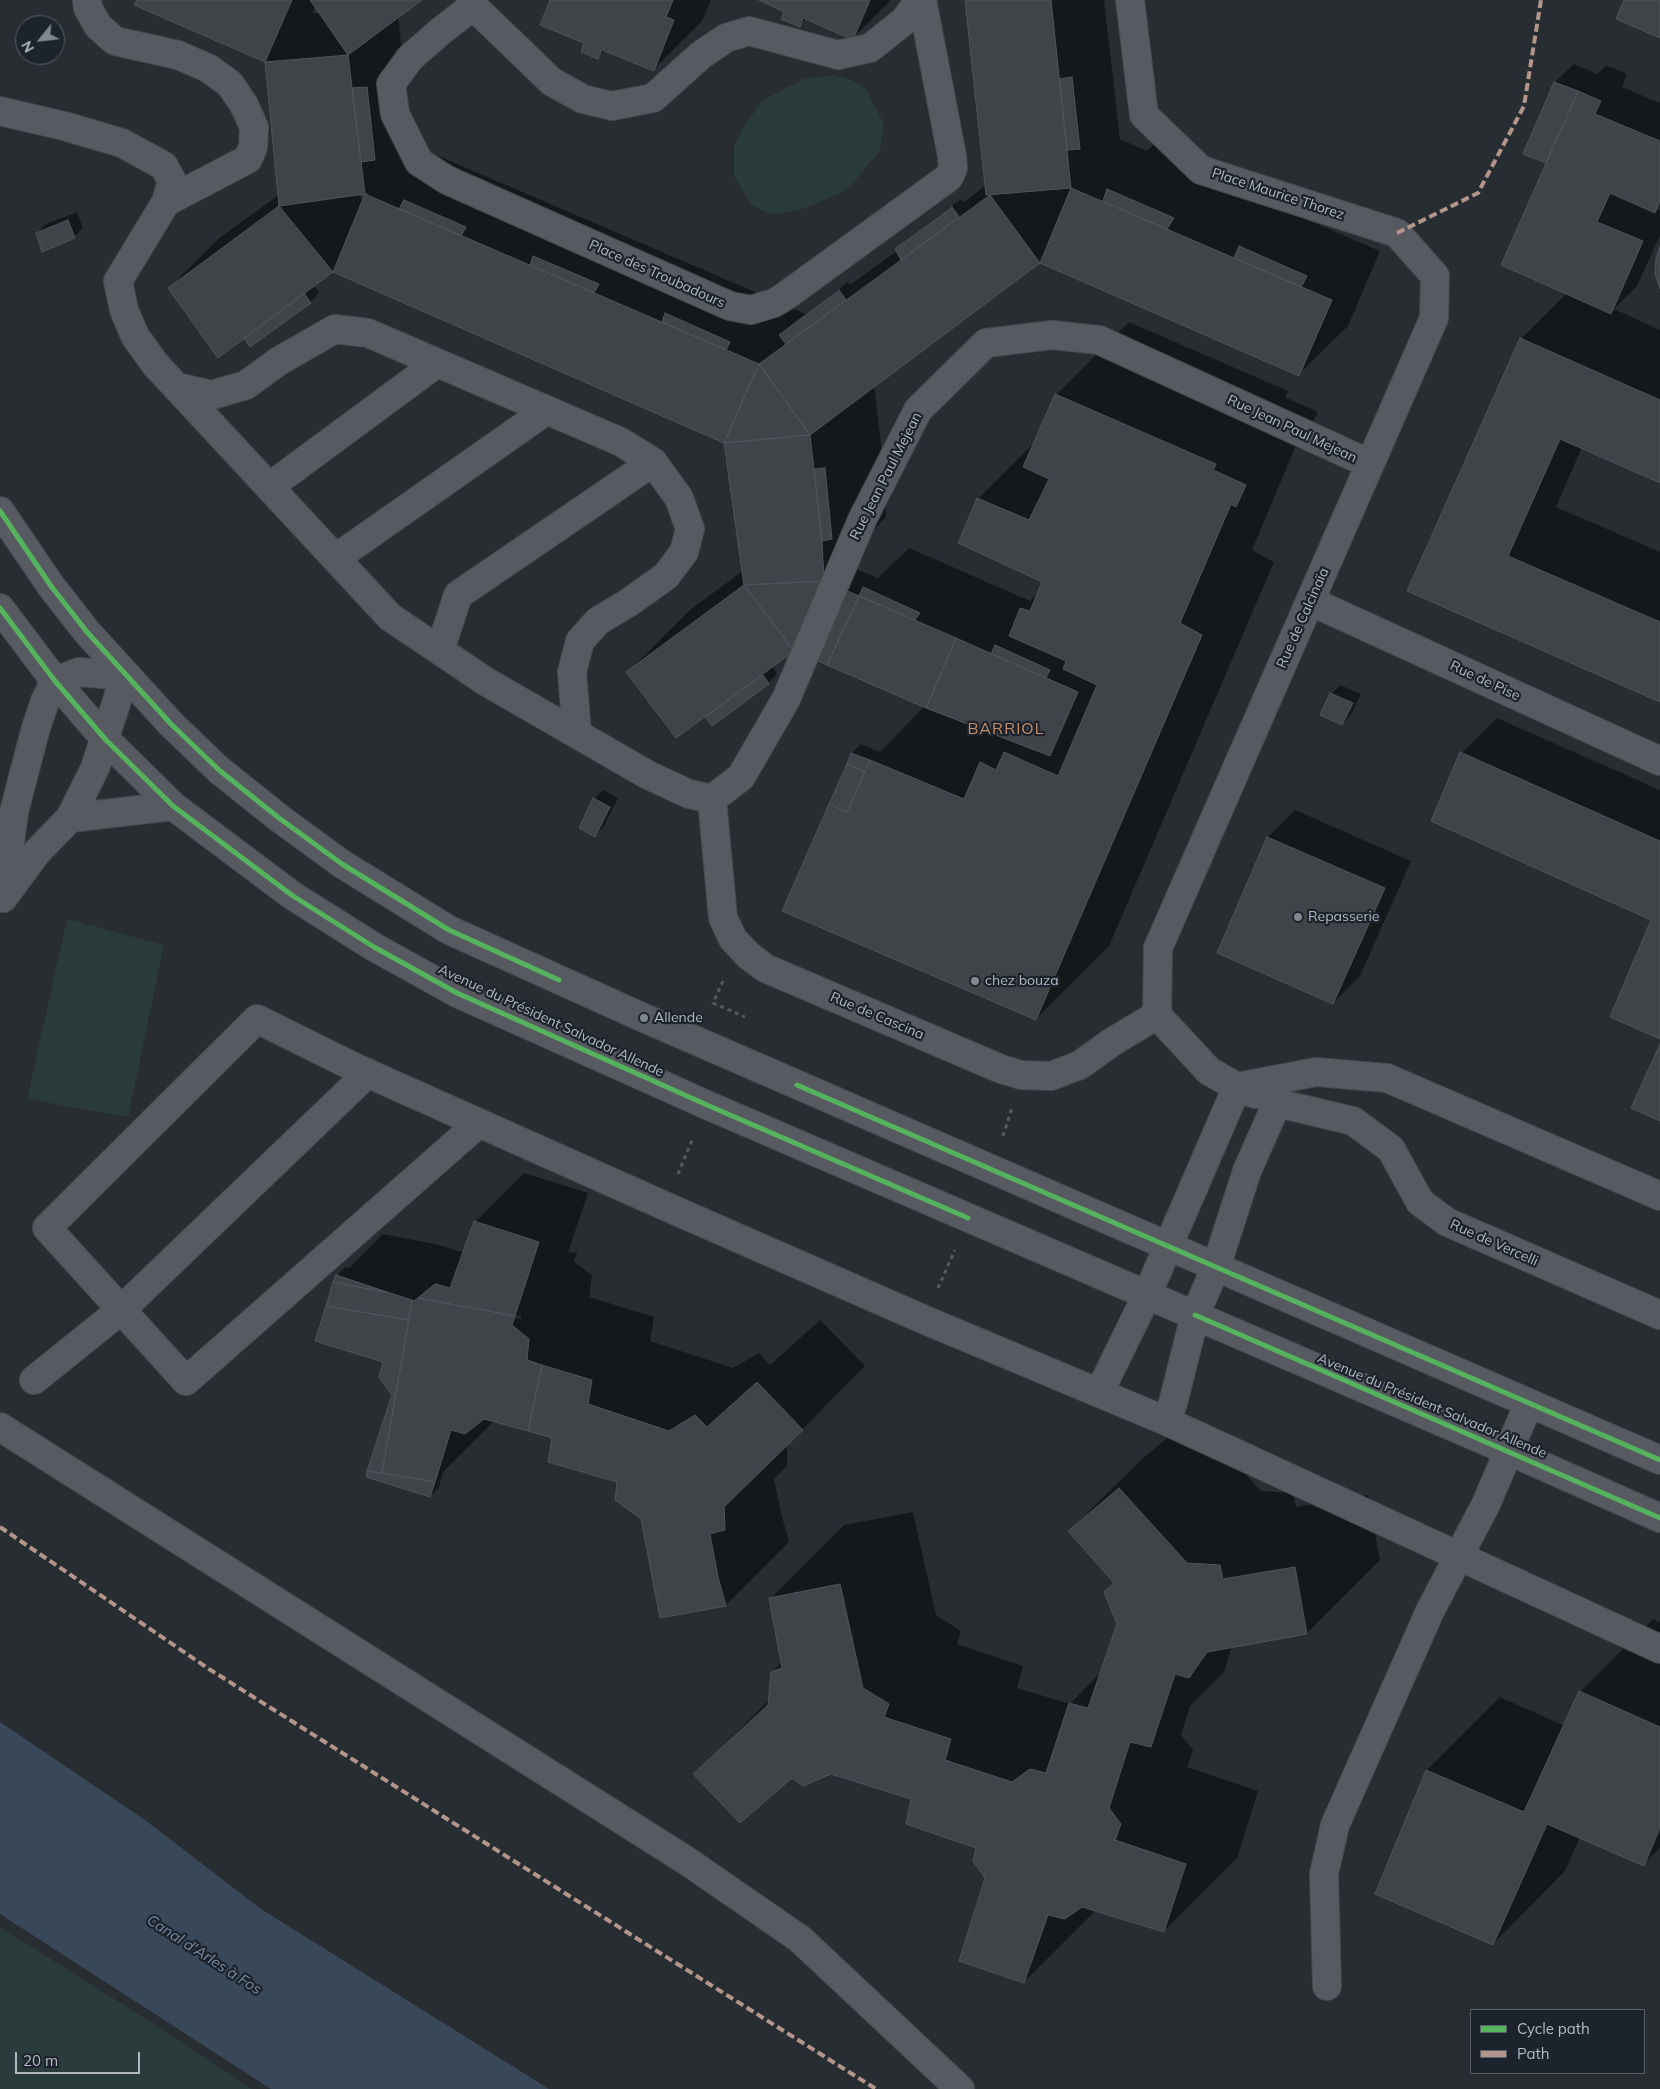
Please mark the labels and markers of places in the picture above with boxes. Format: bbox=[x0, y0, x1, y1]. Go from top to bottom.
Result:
place label: Repasserie bbox=[1308, 909, 1379, 925]
marker: Repasserie bbox=[1292, 911, 1304, 923]
place label: chez bouza bbox=[985, 973, 1059, 989]
marker: chez bouza bbox=[969, 975, 981, 987]
place label: Allende bbox=[654, 1010, 703, 1026]
marker: Allende bbox=[638, 1012, 650, 1024]

